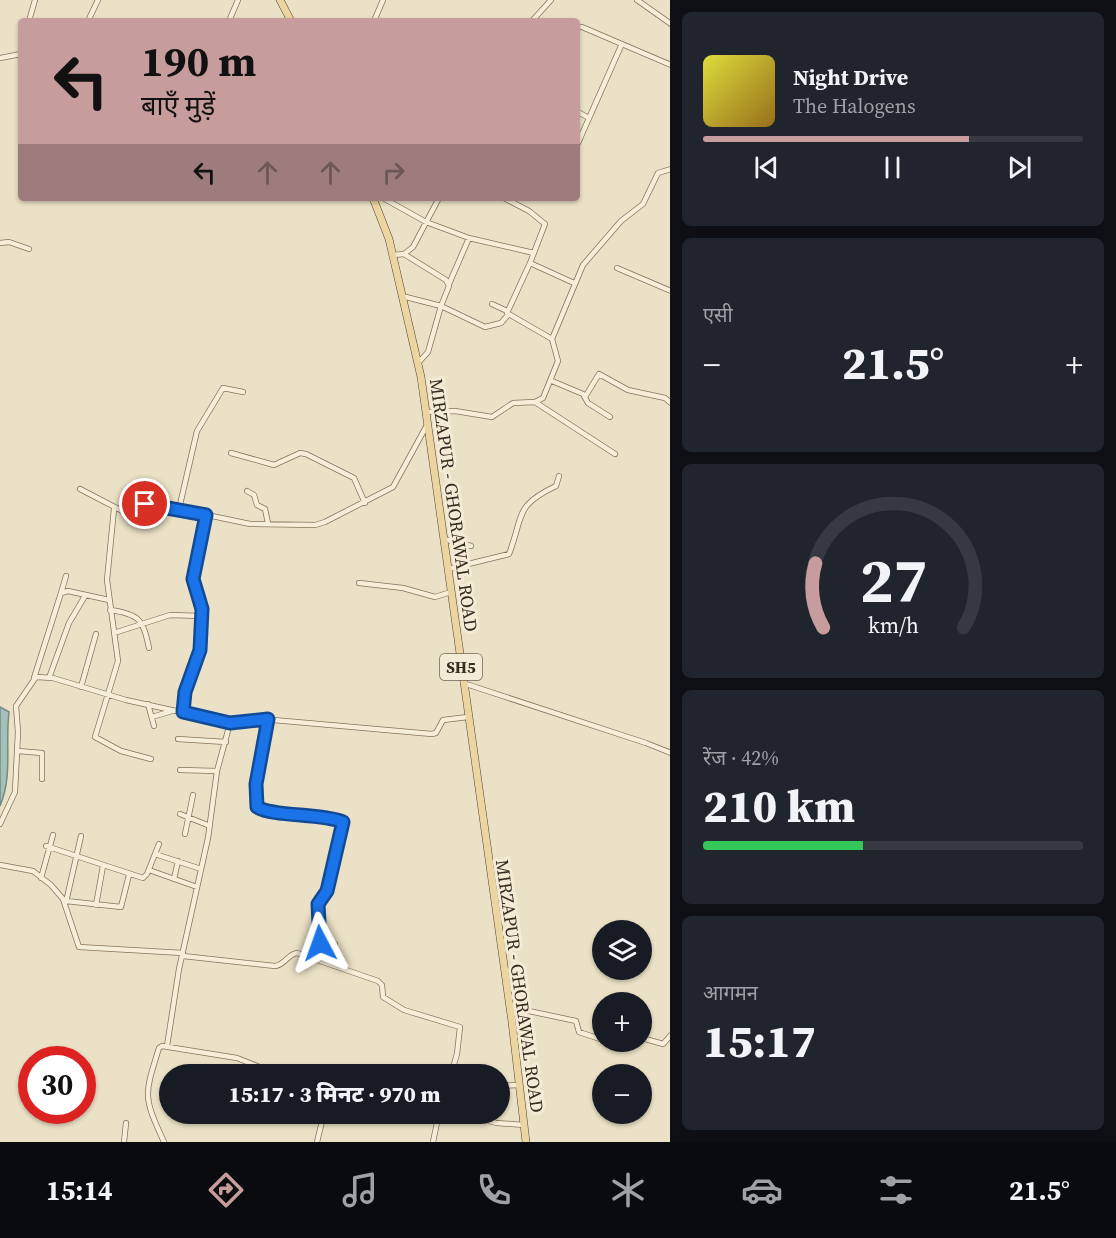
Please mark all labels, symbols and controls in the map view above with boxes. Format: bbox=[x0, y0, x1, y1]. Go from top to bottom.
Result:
text: 190 m bbox=[141, 32, 256, 90]
icon: left bbox=[42, 42, 120, 120]
text: Night Drive bbox=[793, 62, 908, 92]
text: बाएँ मुड़ें bbox=[141, 87, 215, 124]
text: The Halogens bbox=[793, 92, 916, 120]
icon: previous bbox=[750, 151, 783, 184]
icon: pause bbox=[876, 151, 909, 184]
icon: next bbox=[1003, 151, 1036, 184]
icon: left bbox=[188, 156, 221, 189]
icon: ahead bbox=[251, 156, 284, 189]
icon: ahead bbox=[314, 156, 347, 189]
icon: right bbox=[377, 156, 410, 189]
text: एसी bbox=[703, 301, 733, 329]
text: 21.5° bbox=[842, 332, 944, 394]
text: − bbox=[703, 342, 721, 387]
text: + bbox=[1066, 342, 1083, 387]
street label: MIRZAPUR - GHORAWAL ROAD bbox=[424, 377, 484, 633]
pin bbox=[119, 478, 170, 529]
icon: arrive bbox=[128, 487, 161, 520]
text: 27 bbox=[859, 537, 927, 623]
text: km/h bbox=[867, 611, 919, 640]
road number: SH5 bbox=[440, 654, 482, 680]
text: रेंज · 42% bbox=[703, 744, 779, 772]
text: 210 km bbox=[703, 775, 855, 837]
street label: MIRZAPUR - GHORAWAL ROAD bbox=[490, 858, 550, 1114]
position arrow bbox=[288, 911, 352, 975]
map controls bbox=[592, 920, 652, 1124]
button: layers bbox=[592, 920, 652, 980]
text: आगमन bbox=[703, 979, 758, 1007]
button: + bbox=[592, 992, 652, 1052]
text: 15:17 bbox=[703, 1010, 816, 1072]
speed limit sign: 30 bbox=[18, 1046, 96, 1124]
button: − bbox=[592, 1064, 652, 1124]
text: 15:17 · 3 मिनट · 970 m bbox=[229, 1079, 440, 1109]
icon: directions bbox=[205, 1169, 247, 1211]
icon: music bbox=[339, 1169, 381, 1211]
icon: phone bbox=[473, 1169, 515, 1211]
icon: climate bbox=[607, 1169, 649, 1211]
icon: car bbox=[741, 1169, 783, 1211]
icon: filters bbox=[875, 1169, 917, 1211]
text: 15:14 bbox=[46, 1172, 113, 1209]
text: 21.5° bbox=[1009, 1172, 1070, 1209]

